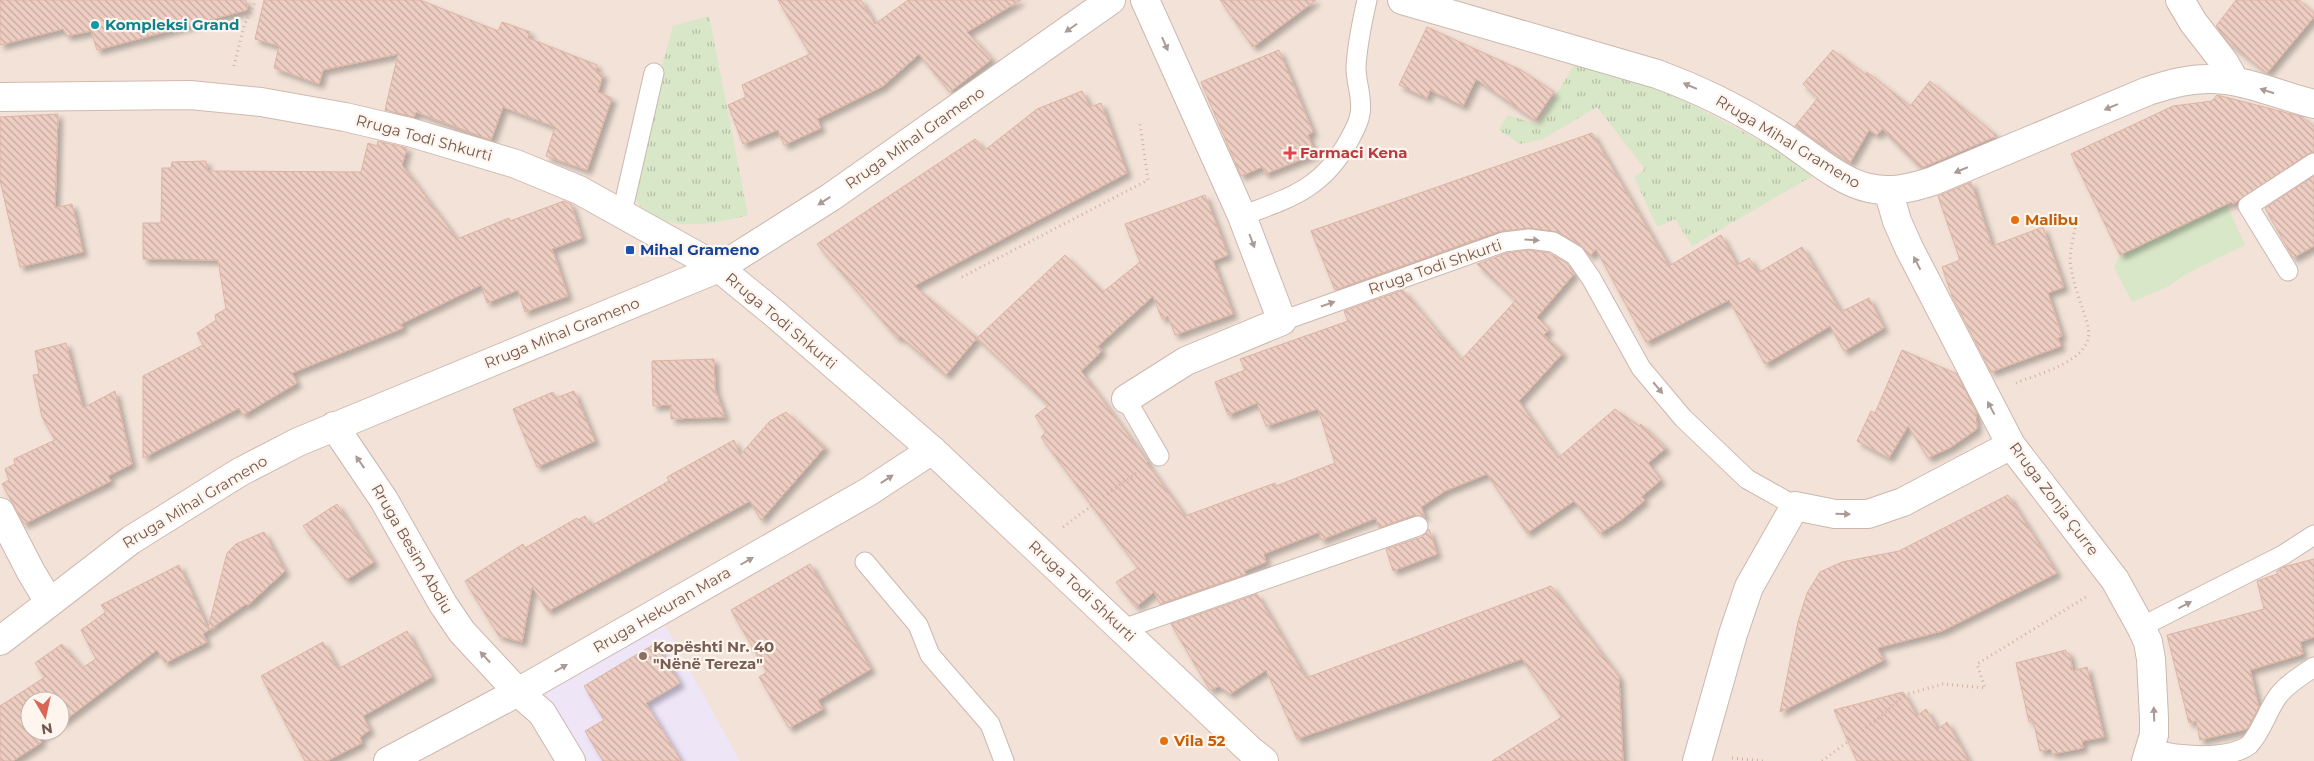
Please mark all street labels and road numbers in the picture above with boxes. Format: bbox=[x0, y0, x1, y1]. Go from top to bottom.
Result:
street label: Rruga Mihal Grameno bbox=[841, 82, 988, 193]
street label: Rruga Mihal Grameno bbox=[1712, 91, 1864, 192]
street label: Rruga Todi Shkurti bbox=[354, 110, 494, 165]
street label: Rruga Todi Shkurti bbox=[1366, 235, 1504, 298]
street label: Rruga Todi Shkurti bbox=[722, 268, 841, 373]
street label: Rruga Mihal Grameno bbox=[481, 293, 642, 372]
street label: Rruga Zonja Çurre bbox=[2006, 438, 2103, 559]
street label: Rruga Mihal Grameno bbox=[119, 451, 271, 552]
street label: Rruga Besim Abdiu bbox=[368, 480, 457, 617]
street label: Rruga Todi Shkurti bbox=[1025, 536, 1140, 645]
street label: Rruga Hekuran Mara bbox=[589, 562, 734, 657]

